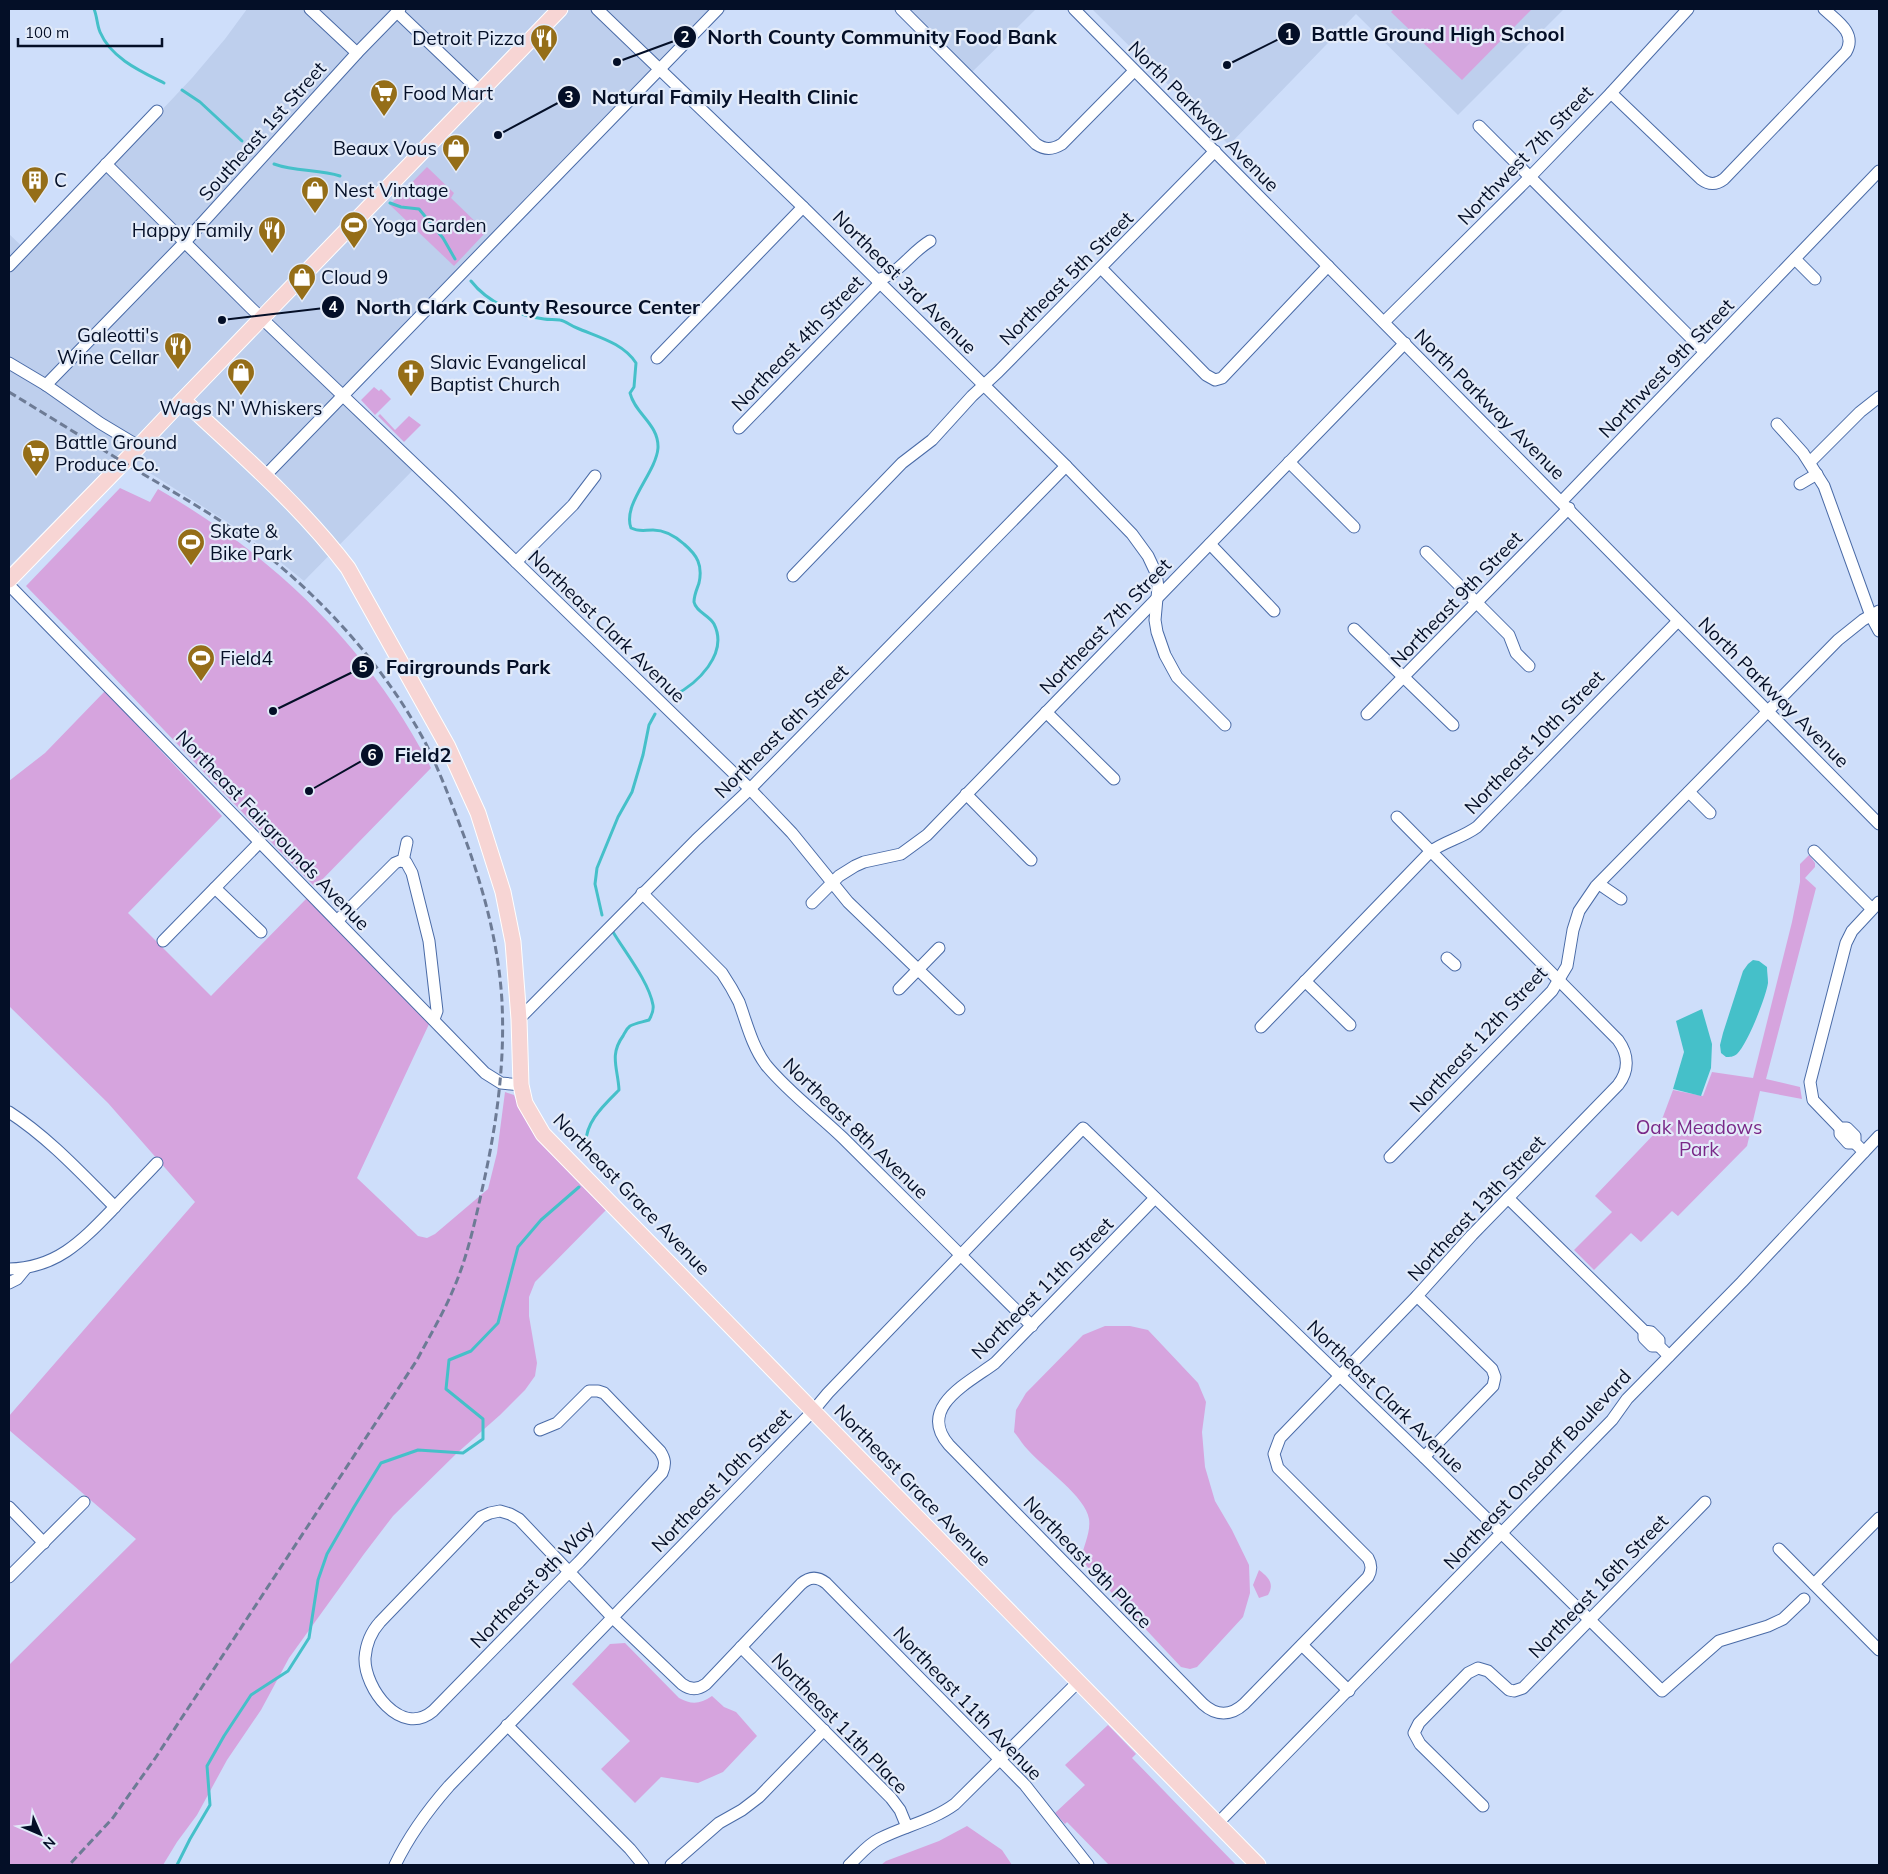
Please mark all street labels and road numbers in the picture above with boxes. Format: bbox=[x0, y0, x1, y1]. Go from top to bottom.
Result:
street label: North Parkway Avenue bbox=[1123, 35, 1285, 197]
street label: Southeast 1st Street bbox=[193, 56, 331, 206]
street label: Northwest 7th Street bbox=[1452, 80, 1598, 230]
street label: Northeast 3rd Avenue bbox=[828, 205, 982, 359]
street label: Northeast 5th Street bbox=[994, 206, 1138, 350]
street label: Northeast 4th Street bbox=[726, 270, 868, 416]
street label: Northwest 9th Street bbox=[1593, 293, 1739, 443]
street label: North Parkway Avenue bbox=[1409, 323, 1571, 485]
street label: Northeast 9th Street bbox=[1385, 526, 1527, 672]
street label: Northeast Clark Avenue bbox=[523, 545, 691, 707]
street label: Northeast 7th Street bbox=[1034, 553, 1176, 699]
street label: North Parkway Avenue bbox=[1693, 611, 1855, 773]
street label: Northeast 6th Street bbox=[709, 659, 853, 803]
street label: Northeast 10th Street bbox=[1459, 665, 1609, 819]
street label: Northeast Fairgrounds Avenue bbox=[171, 725, 375, 935]
street label: Northeast 12th Street bbox=[1404, 961, 1552, 1117]
street label: Northeast 8th Avenue bbox=[778, 1052, 934, 1204]
street label: Northeast Grace Avenue bbox=[548, 1108, 716, 1280]
street label: Northeast 13th Street bbox=[1402, 1130, 1550, 1286]
street label: Northeast 11th Street bbox=[966, 1212, 1118, 1364]
street label: Northeast Clark Avenue bbox=[1302, 1315, 1470, 1477]
street label: Northeast Onsdorff Boulevard bbox=[1438, 1364, 1636, 1574]
street label: Northeast Grace Avenue bbox=[829, 1399, 997, 1571]
street label: Northeast 10th Street bbox=[646, 1403, 796, 1557]
street label: Northeast 9th Place bbox=[1019, 1491, 1157, 1633]
street label: Northeast 16th Street bbox=[1523, 1509, 1673, 1663]
street label: Northeast 9th Way bbox=[465, 1515, 599, 1653]
street label: Northeast 11th Avenue bbox=[888, 1621, 1048, 1785]
street label: Northeast 11th Place bbox=[767, 1648, 913, 1798]

